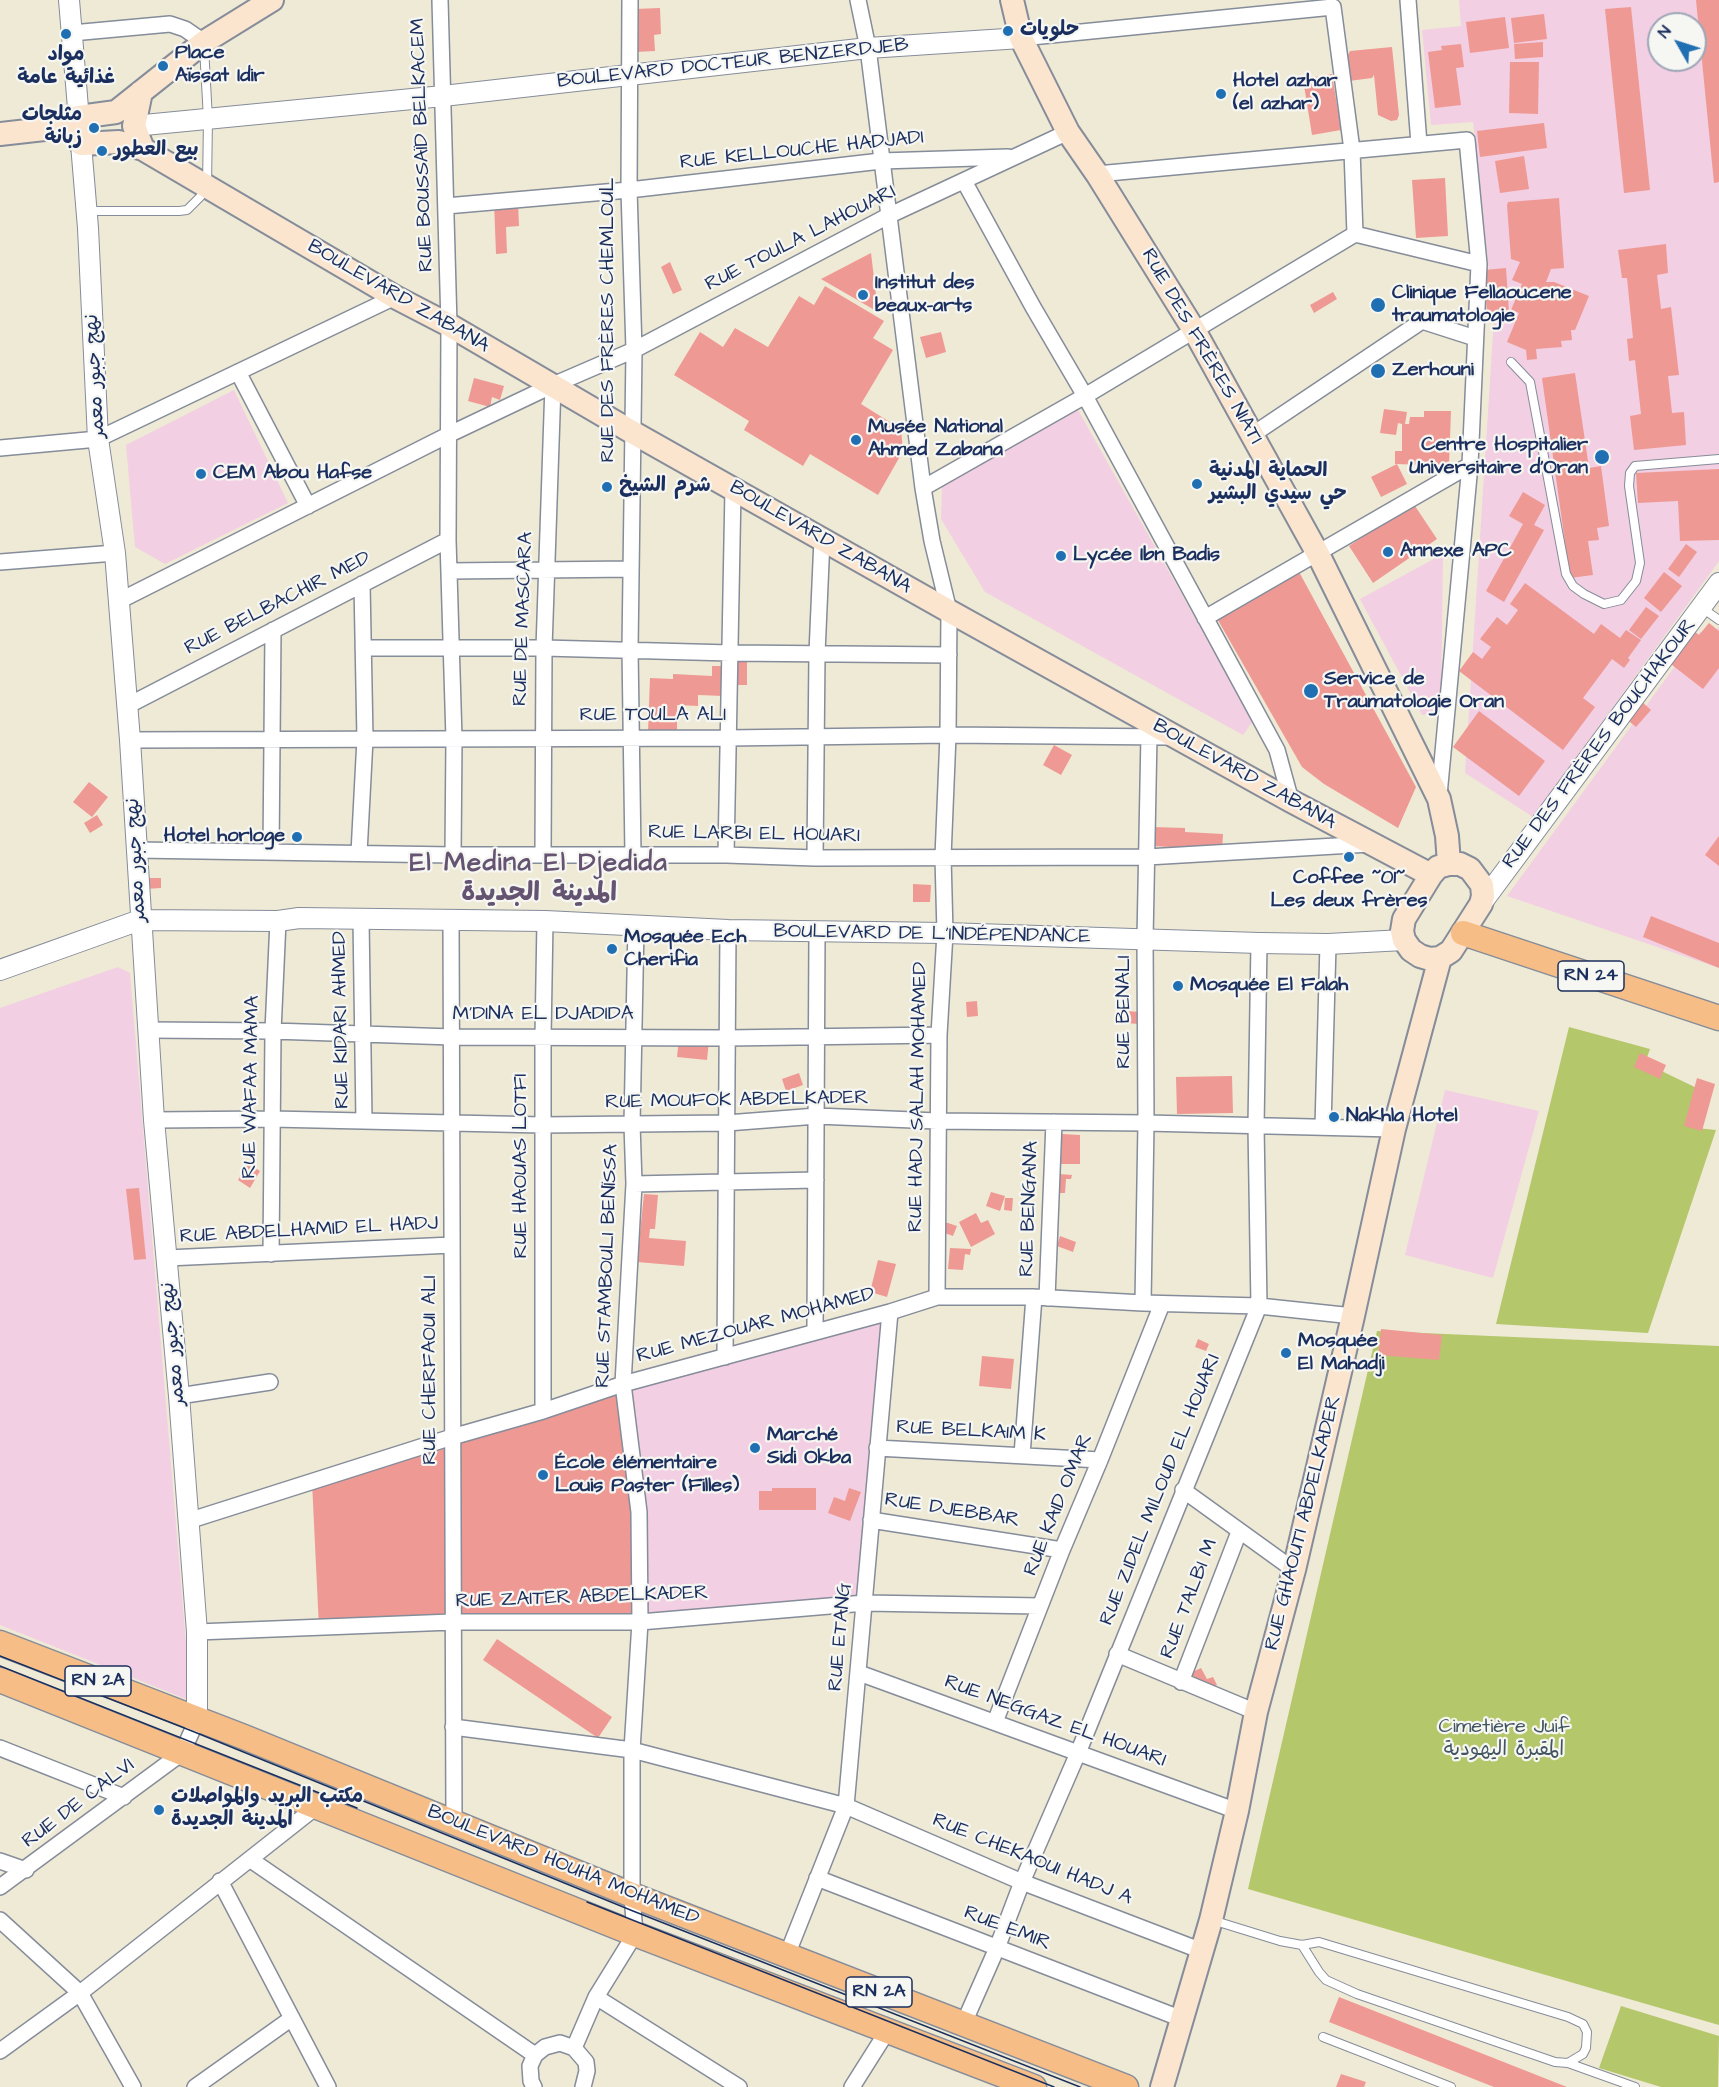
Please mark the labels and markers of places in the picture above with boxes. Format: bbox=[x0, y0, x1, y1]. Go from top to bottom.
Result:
place label: حلويات bbox=[1020, 19, 1079, 43]
marker: حلويات bbox=[1001, 24, 1015, 38]
marker: مواد غذائية عامة bbox=[59, 27, 73, 41]
place label: Place Aïssat Idir bbox=[175, 42, 265, 89]
place label: مواد غذائية عامة bbox=[17, 44, 115, 91]
marker: Place Aïssat Idir bbox=[156, 59, 170, 73]
place label: Hotel azhar (el azhar) bbox=[1233, 70, 1338, 117]
marker: Hotel azhar (el azhar) bbox=[1214, 87, 1228, 101]
place label: مثلجات زبانة bbox=[22, 104, 82, 151]
marker: مثلجات زبانة bbox=[87, 121, 101, 135]
place label: بيع العطور bbox=[114, 139, 198, 163]
marker: بيع العطور bbox=[95, 144, 109, 158]
place label: Institut des beaux-arts bbox=[875, 272, 975, 319]
place label: Clinique Fellaoucene traumatologie bbox=[1392, 282, 1571, 329]
marker: Institut des beaux-arts bbox=[856, 288, 870, 302]
marker: Clinique Fellaoucene traumatologie bbox=[1369, 296, 1387, 314]
place label: Zerhouni bbox=[1392, 359, 1474, 383]
marker: Zerhouni bbox=[1369, 362, 1387, 380]
place label: Musée National Ahmed Zabana bbox=[868, 416, 1003, 463]
marker: Musée National Ahmed Zabana bbox=[849, 433, 863, 447]
place label: Centre Hospitalier Universitaire d'Oran bbox=[1409, 434, 1588, 481]
marker: Centre Hospitalier Universitaire d'Oran bbox=[1593, 448, 1611, 466]
place label: الحماية المدنية حي سيدي البشير bbox=[1209, 460, 1347, 507]
place label: CEM Abou Hafse bbox=[213, 462, 372, 486]
marker: CEM Abou Hafse bbox=[194, 467, 208, 481]
place label: شرم الشيخ bbox=[619, 475, 711, 499]
marker: الحماية المدنية حي سيدي البشير bbox=[1190, 477, 1204, 491]
marker: شرم الشيخ bbox=[600, 480, 614, 494]
place label: Annexe APC bbox=[1400, 540, 1512, 564]
place label: Lycée Ibn Badis bbox=[1073, 544, 1220, 568]
marker: Annexe APC bbox=[1381, 545, 1395, 559]
marker: Lycée Ibn Badis bbox=[1054, 549, 1068, 563]
place label: Service de Traumatologie Oran bbox=[1324, 668, 1504, 715]
marker: Service de Traumatologie Oran bbox=[1302, 682, 1320, 700]
place label: Hotel horloge bbox=[164, 825, 285, 849]
marker: Hotel horloge bbox=[290, 830, 304, 844]
marker: Coffee ~01~ Les deux frères bbox=[1342, 850, 1356, 864]
place label: Coffee ~01~ Les deux frères bbox=[1271, 867, 1427, 914]
place label: Mosquée Ech Cherifia bbox=[624, 926, 746, 973]
marker: Mosquée Ech Cherifia bbox=[605, 942, 619, 956]
place label: Mosquée El Falah bbox=[1190, 974, 1348, 998]
marker: Mosquée El Falah bbox=[1171, 979, 1185, 993]
place label: Nakhla Hotel bbox=[1346, 1105, 1458, 1129]
marker: Nakhla Hotel bbox=[1327, 1110, 1341, 1124]
place label: Mosquée El Mahadji bbox=[1298, 1330, 1385, 1377]
marker: Mosquée El Mahadji bbox=[1279, 1346, 1293, 1360]
place label: Marché Sidi Okba bbox=[767, 1424, 851, 1471]
marker: Marché Sidi Okba bbox=[748, 1441, 762, 1455]
place label: École élémentaire Louis Paster (Filles) bbox=[555, 1452, 739, 1499]
marker: École élémentaire Louis Paster (Filles) bbox=[536, 1468, 550, 1482]
place label: مكتب البريد والمواصلات المدينة الجديدة bbox=[171, 1786, 363, 1833]
marker: مكتب البريد والمواصلات المدينة الجديدة bbox=[152, 1803, 166, 1817]

